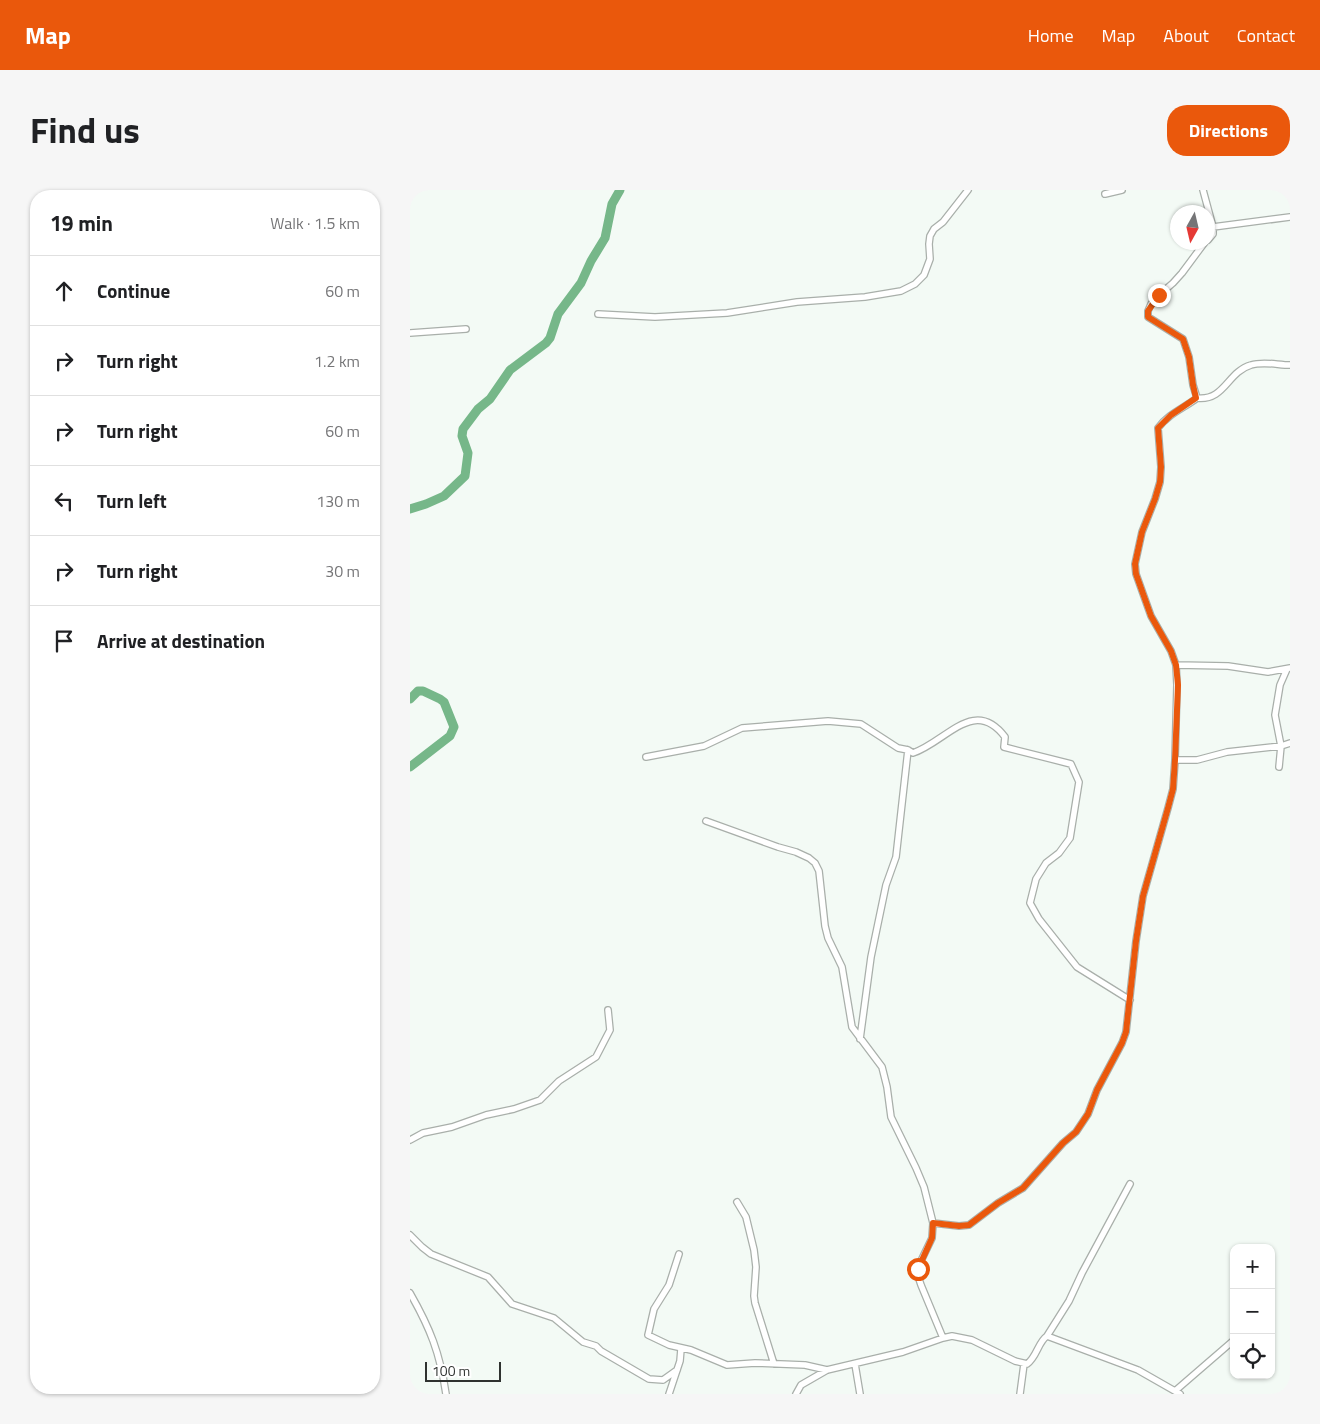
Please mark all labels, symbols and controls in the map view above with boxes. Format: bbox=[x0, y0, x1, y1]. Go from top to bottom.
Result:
text: Map bbox=[25, 17, 71, 53]
text: Home bbox=[1028, 22, 1074, 49]
text: Map bbox=[1102, 22, 1135, 49]
text: About bbox=[1163, 22, 1209, 49]
text: Contact bbox=[1237, 22, 1295, 49]
text: Find us bbox=[30, 103, 140, 157]
button: Directions bbox=[1167, 105, 1290, 156]
north arrow bbox=[1170, 205, 1215, 250]
text: 19 min bbox=[50, 207, 113, 239]
text: Walk · 1.5 km bbox=[270, 211, 360, 235]
text: Continue bbox=[97, 276, 170, 305]
icon: ahead bbox=[50, 277, 78, 305]
text: 60 m bbox=[325, 279, 360, 303]
route end bbox=[1148, 284, 1171, 307]
text: Turn right bbox=[97, 346, 178, 375]
icon: right bbox=[50, 347, 78, 375]
text: 1.2 km bbox=[314, 349, 360, 373]
text: Turn right bbox=[97, 416, 178, 445]
icon: right bbox=[50, 417, 78, 445]
text: 60 m bbox=[325, 419, 360, 443]
text: Turn left bbox=[97, 486, 167, 515]
icon: left bbox=[50, 487, 78, 515]
text: 130 m bbox=[316, 489, 360, 513]
text: Turn right bbox=[97, 556, 178, 585]
icon: right bbox=[50, 557, 78, 585]
text: 30 m bbox=[325, 559, 360, 583]
text: Arrive at destination bbox=[97, 626, 265, 655]
icon: arrive bbox=[50, 627, 78, 655]
map controls bbox=[1230, 1244, 1275, 1379]
button: + bbox=[1230, 1244, 1275, 1289]
route start bbox=[907, 1258, 930, 1281]
button: − bbox=[1230, 1289, 1275, 1334]
button: locate bbox=[1230, 1334, 1275, 1379]
scale bar bbox=[425, 1359, 501, 1382]
text: 100 m bbox=[432, 1360, 470, 1381]

